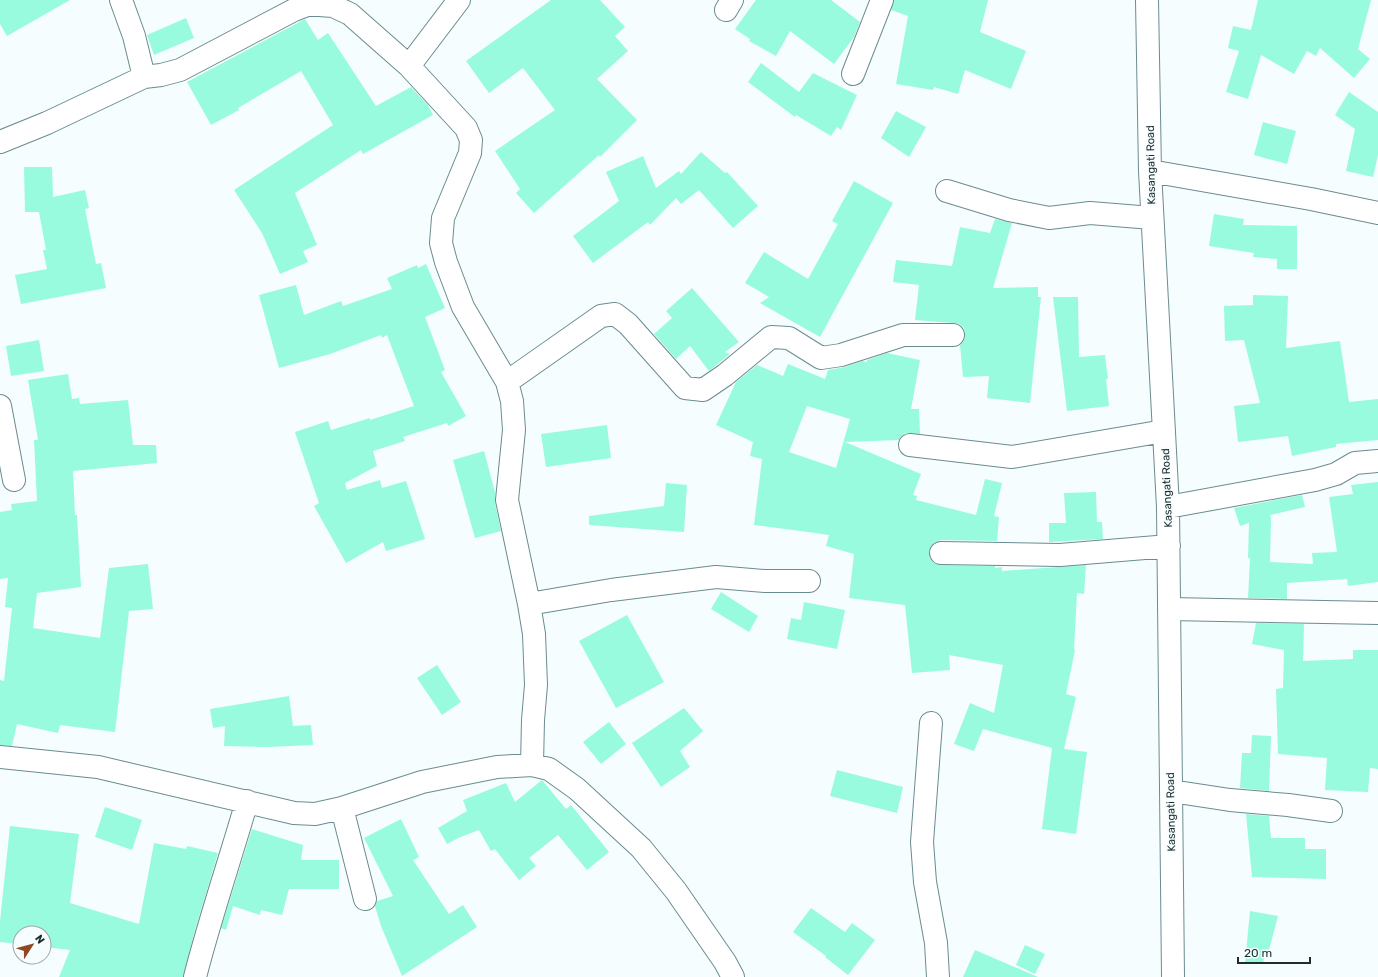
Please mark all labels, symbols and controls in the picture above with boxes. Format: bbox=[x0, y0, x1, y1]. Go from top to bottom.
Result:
street label: Kasangati Road bbox=[1144, 125, 1158, 205]
street label: Kasangati Road bbox=[1159, 448, 1175, 528]
street label: Kasangati Road bbox=[1164, 772, 1178, 852]
north arrow bbox=[12, 925, 52, 965]
text: N bbox=[32, 932, 47, 947]
scale bar bbox=[1238, 939, 1310, 965]
text: 20 m bbox=[1244, 946, 1272, 960]

